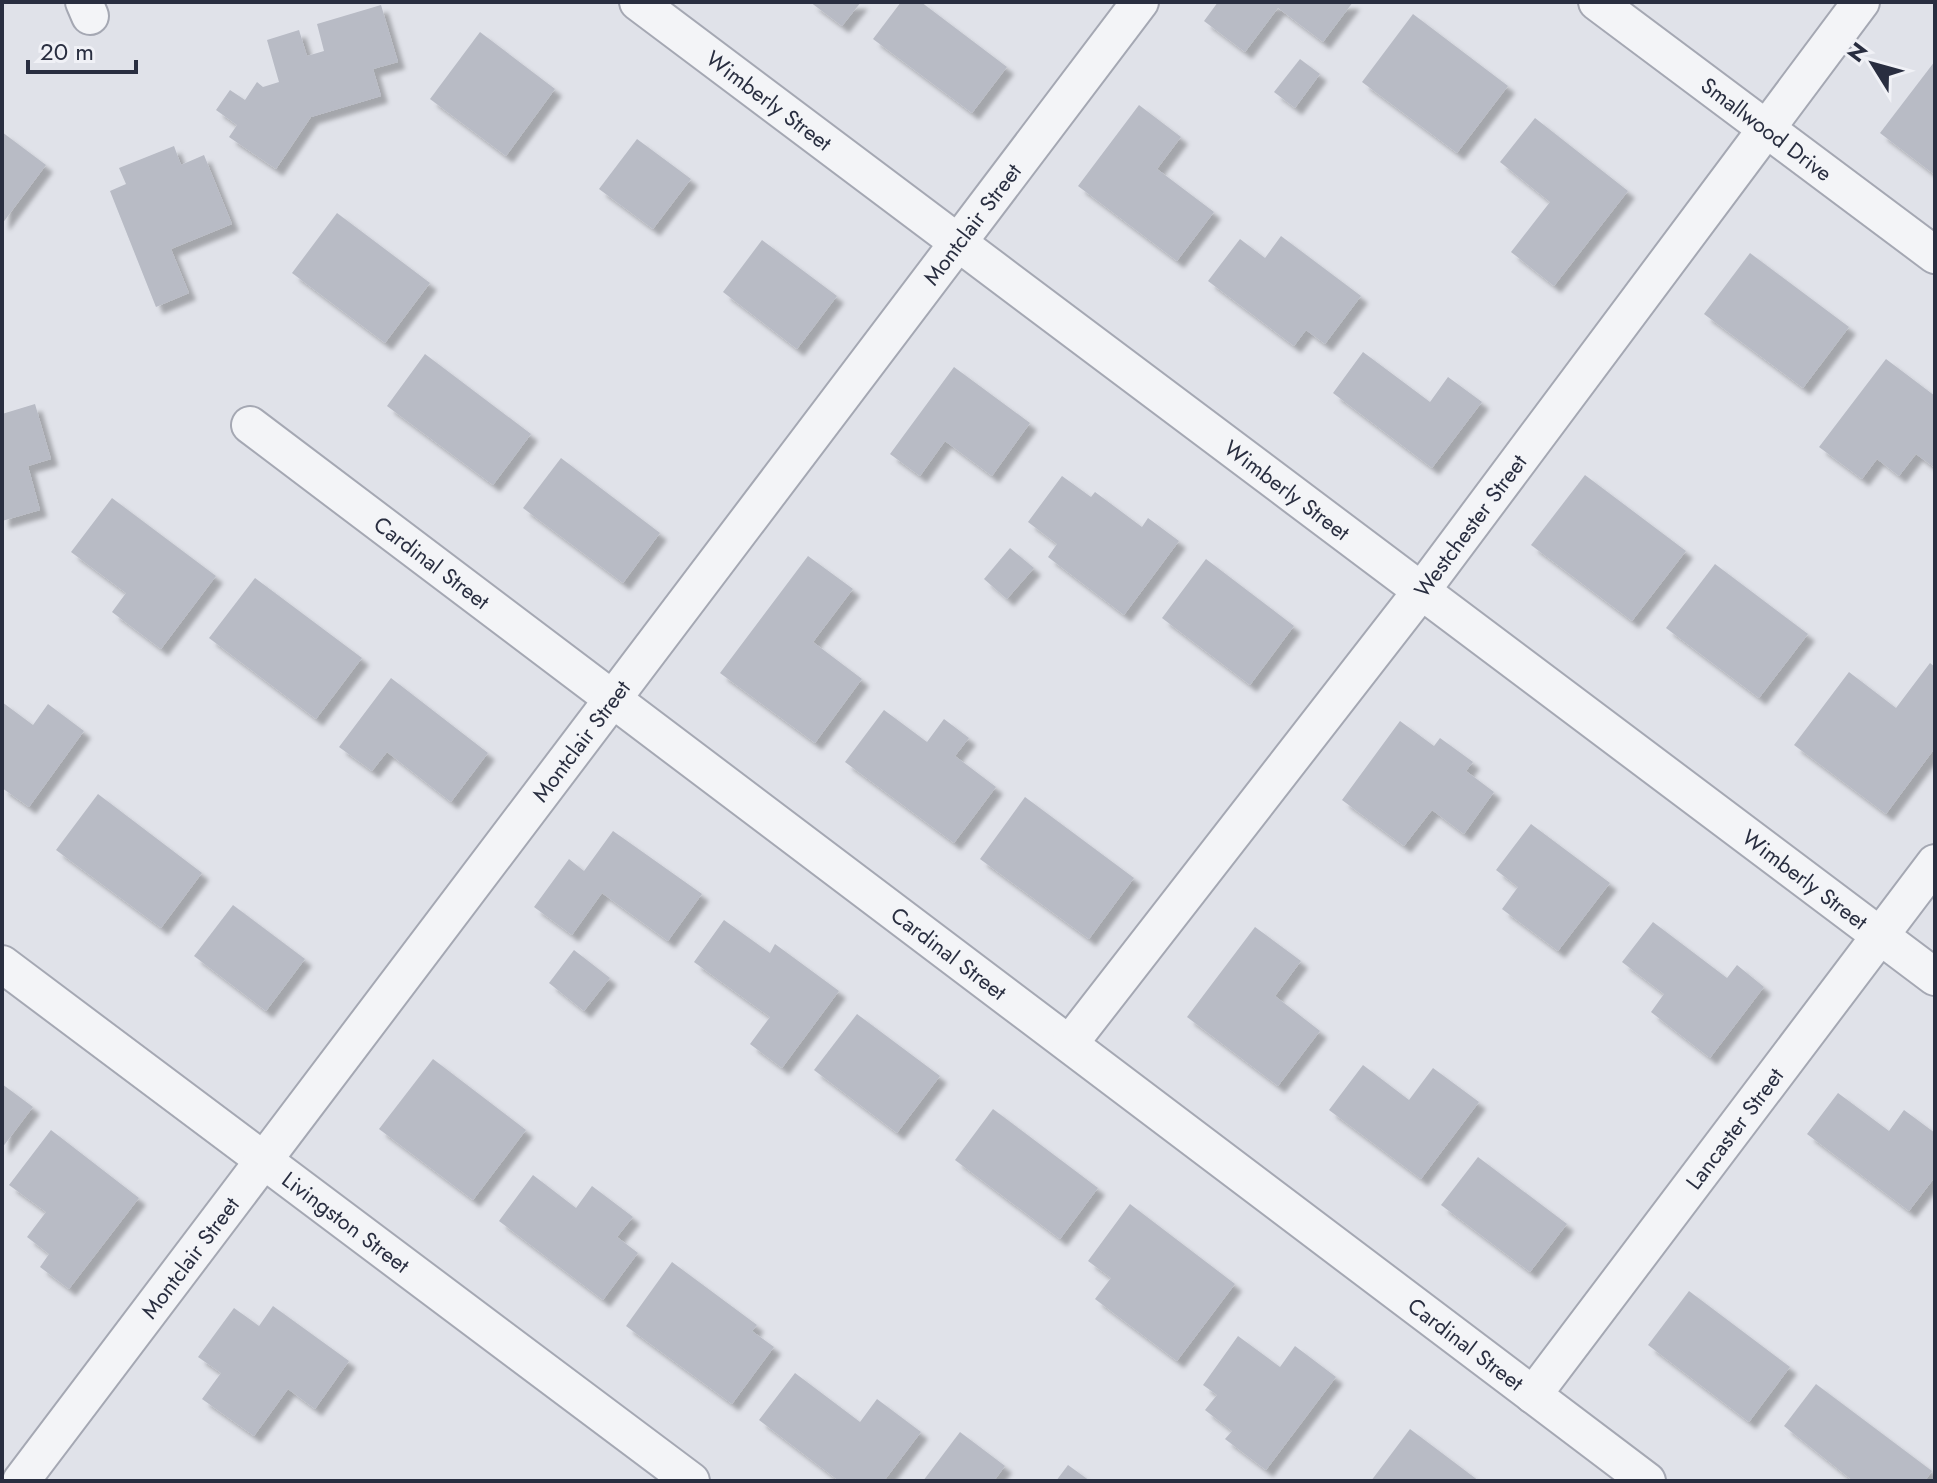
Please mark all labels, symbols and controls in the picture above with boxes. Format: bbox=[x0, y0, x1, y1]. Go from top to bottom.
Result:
scale bar bbox=[28, 24, 136, 74]
north arrow bbox=[1833, 24, 1913, 104]
text: 20 m bbox=[40, 34, 94, 69]
text: N bbox=[1839, 35, 1875, 69]
street label: Wimberly Street bbox=[700, 43, 839, 159]
street label: Smallwood Drive bbox=[1694, 69, 1839, 189]
street label: Montclair Street bbox=[915, 156, 1029, 292]
street label: Wimberly Street bbox=[1217, 432, 1357, 548]
street label: Westchester Street bbox=[1406, 447, 1534, 604]
street label: Cardinal Street bbox=[367, 508, 497, 617]
street label: Montclair Street bbox=[524, 673, 638, 809]
street label: Wimberly Street bbox=[1735, 821, 1875, 938]
street label: Cardinal Street bbox=[884, 899, 1014, 1008]
street label: Lancaster Street bbox=[1678, 1060, 1791, 1196]
street label: Livingston Street bbox=[276, 1164, 417, 1281]
street label: Montclair Street bbox=[133, 1190, 247, 1325]
street label: Cardinal Street bbox=[1401, 1290, 1531, 1399]

